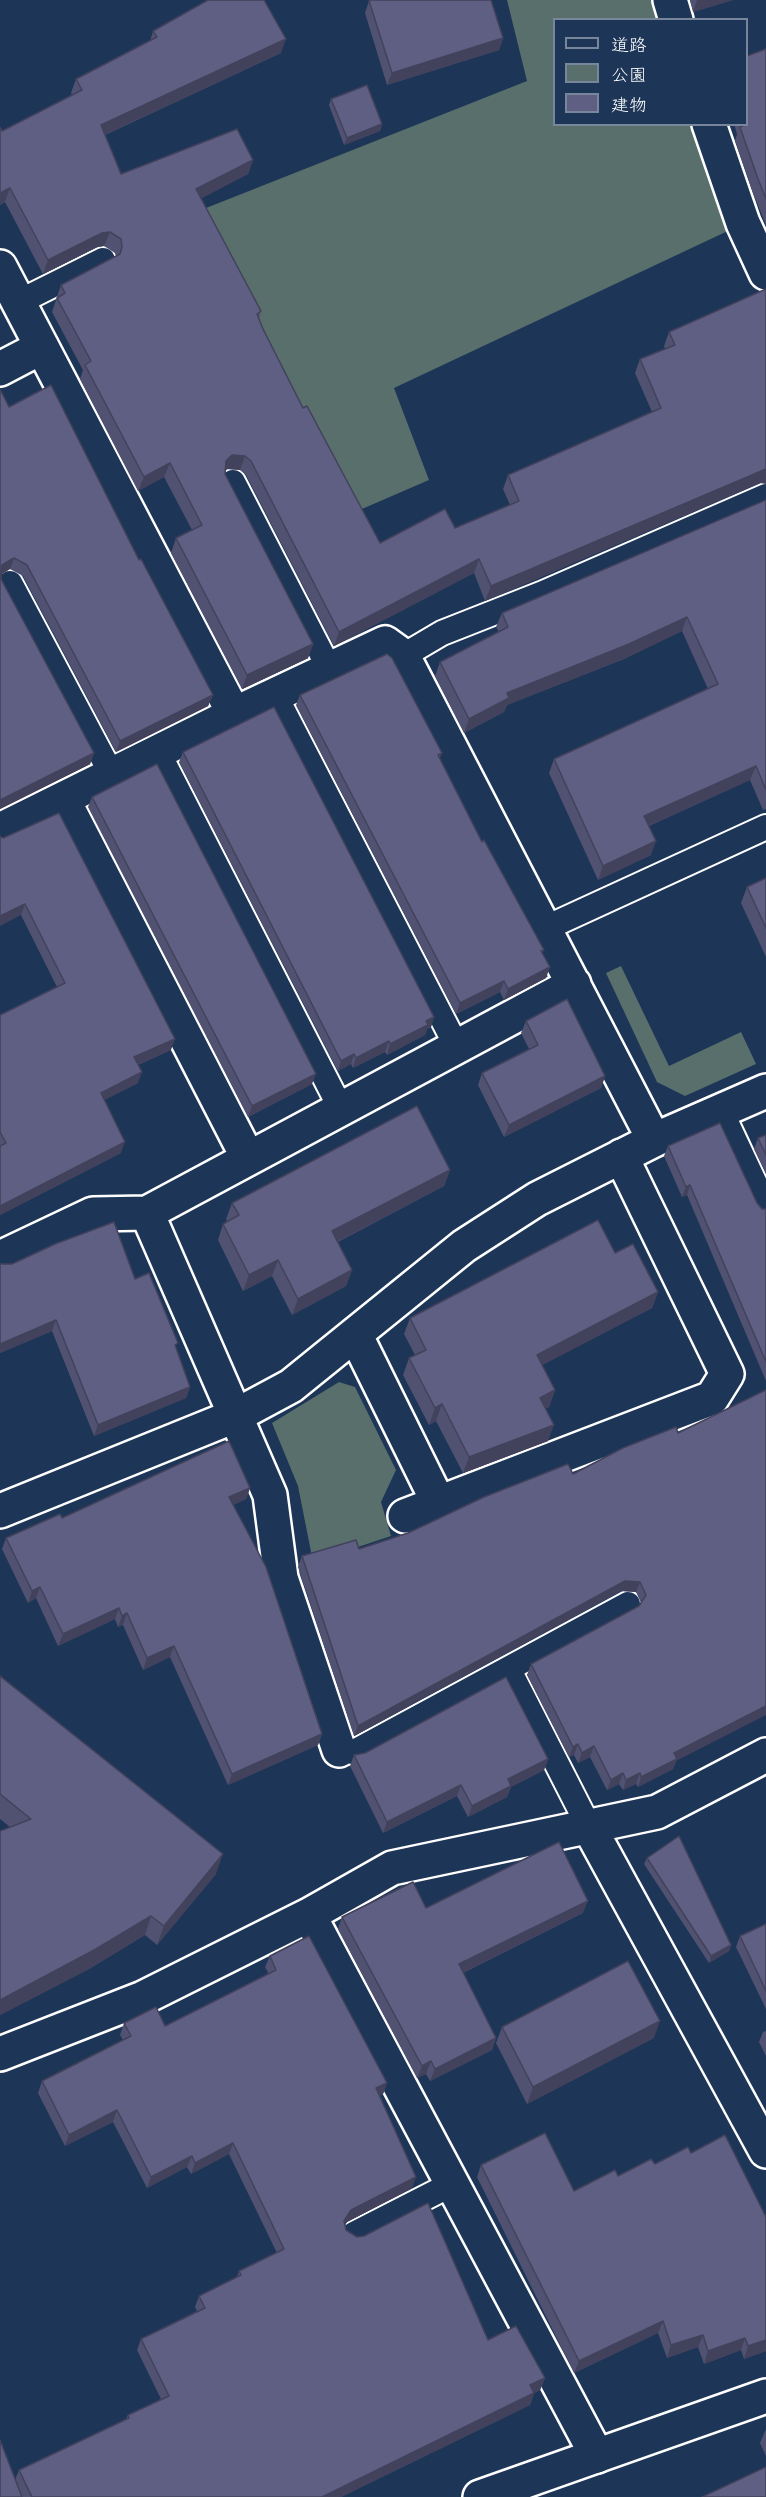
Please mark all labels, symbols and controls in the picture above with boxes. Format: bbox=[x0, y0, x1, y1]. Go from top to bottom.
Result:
legend bbox=[553, 18, 748, 126]
text: 道路 bbox=[611, 30, 647, 57]
text: 公園 bbox=[611, 60, 647, 87]
text: 建物 bbox=[611, 90, 647, 117]

